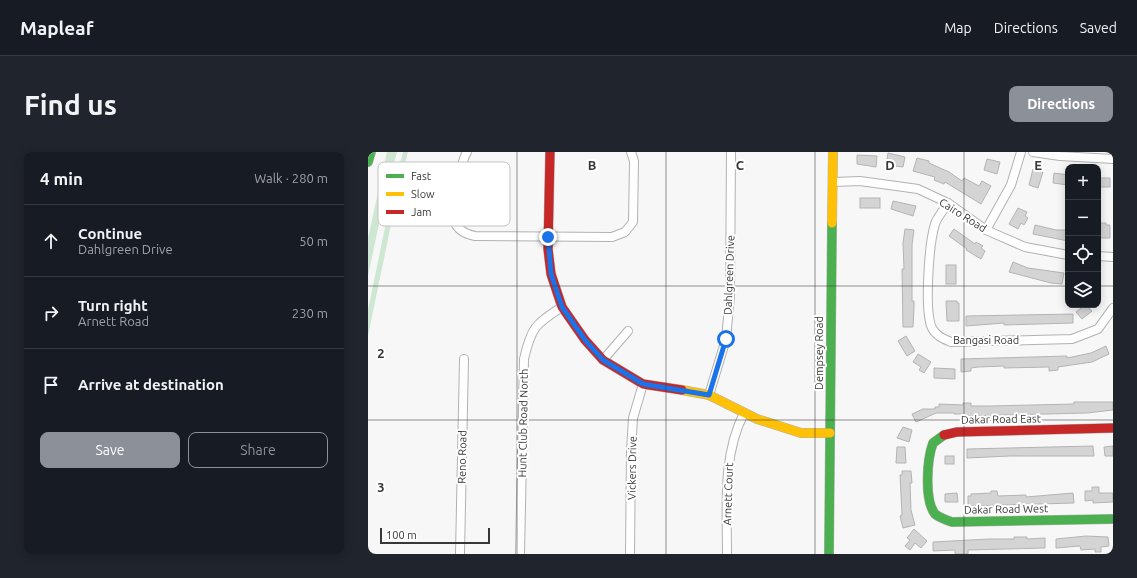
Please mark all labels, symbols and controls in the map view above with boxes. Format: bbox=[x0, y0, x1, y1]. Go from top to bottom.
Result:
text: Mapleaf bbox=[20, 17, 93, 39]
text: Map bbox=[944, 20, 972, 36]
text: Directions bbox=[994, 20, 1058, 36]
text: Saved bbox=[1080, 20, 1117, 36]
button: Directions bbox=[1009, 86, 1113, 122]
text: Find us bbox=[24, 89, 117, 120]
text: B bbox=[588, 158, 597, 172]
text: C bbox=[736, 158, 745, 172]
text: D bbox=[885, 158, 895, 172]
text: E bbox=[1034, 158, 1042, 172]
legend bbox=[378, 162, 510, 226]
map controls bbox=[1065, 164, 1101, 308]
button: + bbox=[1065, 164, 1101, 200]
text: 4 min bbox=[40, 169, 83, 188]
text: Fast bbox=[411, 170, 432, 182]
text: Walk · 280 m bbox=[254, 171, 328, 185]
text: Slow bbox=[411, 188, 435, 200]
street label: Cairo Road bbox=[937, 196, 989, 234]
button: − bbox=[1065, 200, 1101, 236]
text: Jam bbox=[411, 206, 432, 218]
text: Continue bbox=[78, 225, 142, 242]
route end bbox=[539, 228, 557, 246]
icon: ahead bbox=[40, 230, 62, 252]
text: 50 m bbox=[299, 234, 328, 248]
street label: Dahlgreen Drive bbox=[722, 235, 736, 315]
button: locate bbox=[1065, 236, 1101, 272]
text: Dahlgreen Drive bbox=[78, 242, 173, 256]
button: layers bbox=[1065, 272, 1101, 308]
text: Turn right bbox=[78, 297, 148, 314]
icon: right bbox=[40, 302, 62, 324]
text: 230 m bbox=[292, 306, 328, 320]
text: Arnett Road bbox=[78, 314, 149, 328]
street label: Dempsey Road bbox=[813, 316, 825, 390]
route start bbox=[717, 330, 735, 348]
street label: Bangasi Road bbox=[953, 334, 1019, 346]
text: 2 bbox=[377, 346, 385, 360]
street label: Hunt Club Road North bbox=[516, 368, 530, 478]
icon: arrive bbox=[40, 374, 62, 396]
text: Arrive at destination bbox=[78, 376, 224, 393]
street label: Dakar Road East bbox=[961, 412, 1042, 426]
street label: Reno Road bbox=[456, 430, 468, 484]
button: Save bbox=[40, 432, 180, 468]
button: Share bbox=[188, 432, 328, 468]
street label: Vickers Drive bbox=[625, 436, 639, 500]
street label: Arnett Court bbox=[721, 462, 735, 526]
text: 3 bbox=[377, 480, 385, 494]
street label: Dakar Road West bbox=[964, 502, 1049, 516]
scale bar bbox=[380, 526, 490, 545]
text: 100 m bbox=[386, 529, 417, 541]

